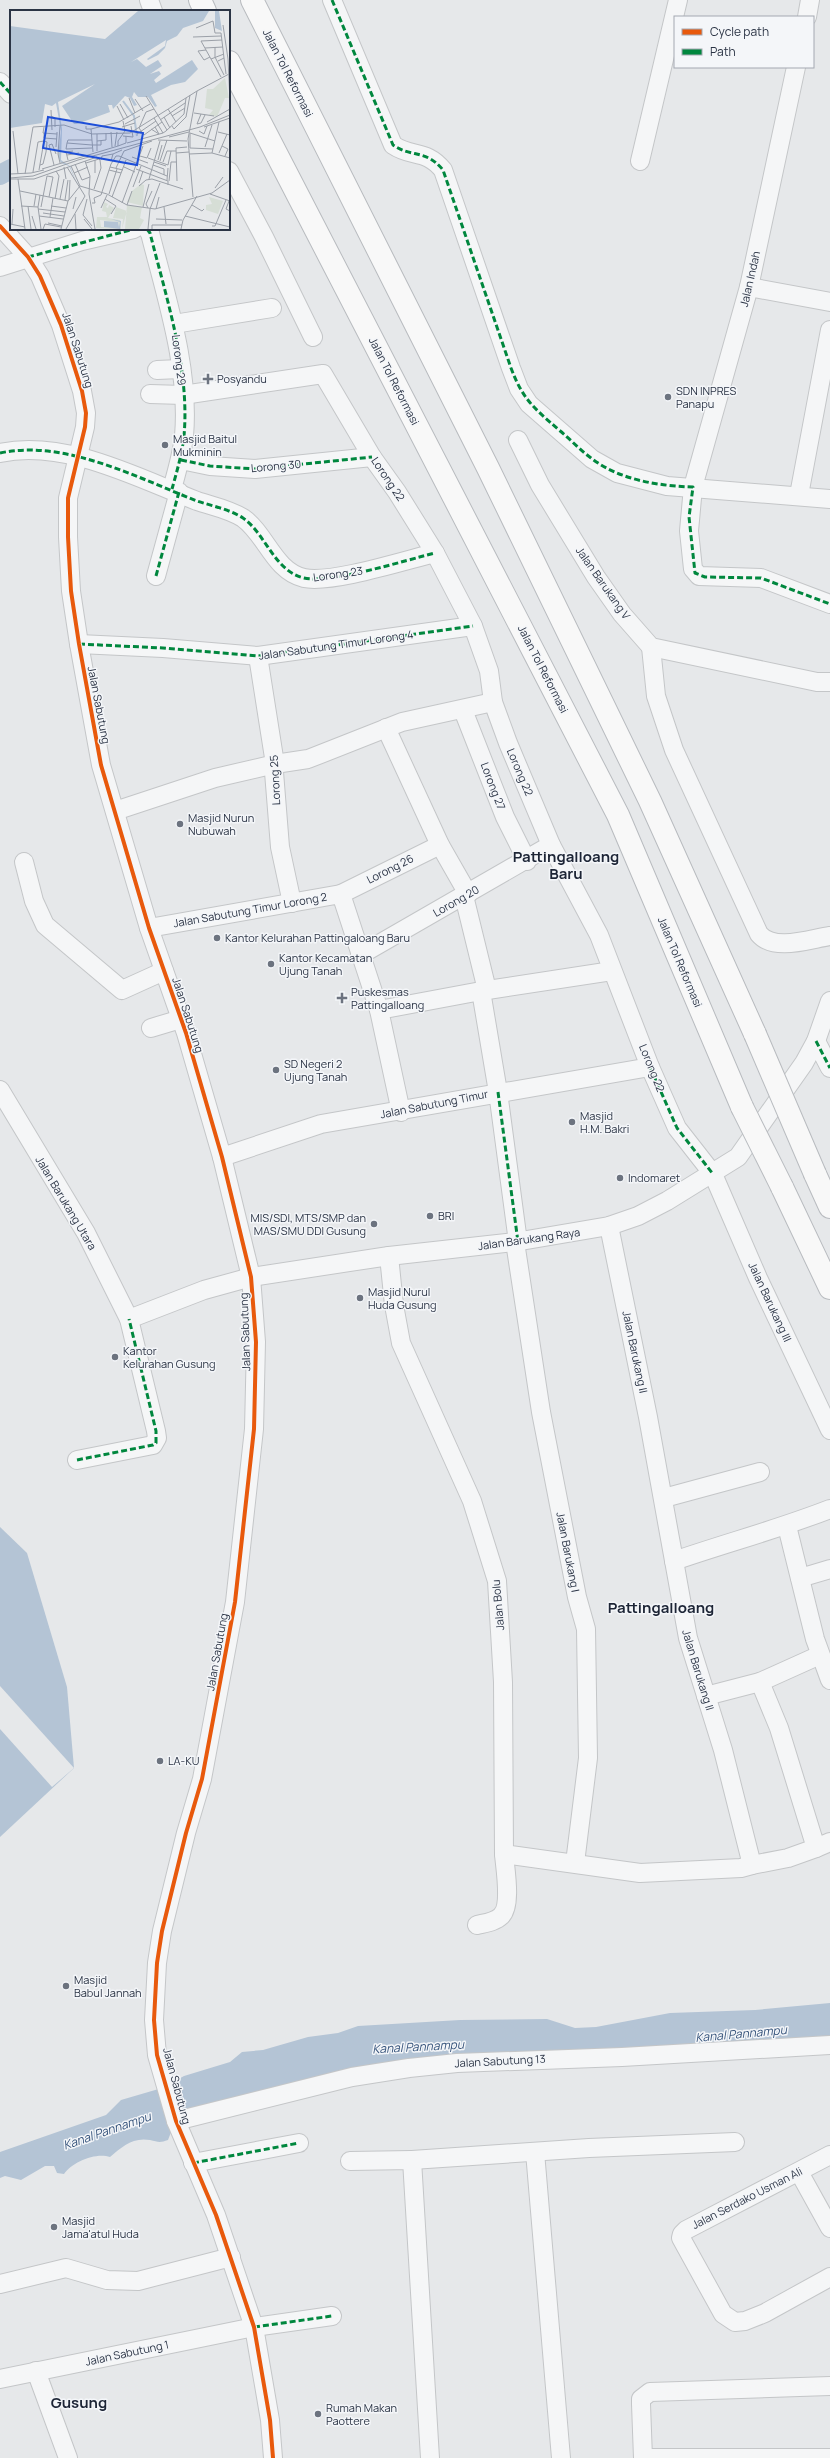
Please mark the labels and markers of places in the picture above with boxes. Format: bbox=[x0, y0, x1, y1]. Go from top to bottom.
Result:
place label: Posyandu bbox=[217, 371, 267, 386]
marker: Posyandu bbox=[202, 373, 214, 385]
place label: SDN INPRES Panapu bbox=[676, 383, 737, 411]
marker: SDN INPRES Panapu bbox=[663, 392, 673, 402]
place label: Masjid Baitul Mukminin bbox=[173, 431, 237, 459]
marker: Masjid Baitul Mukminin bbox=[160, 440, 170, 450]
place label: Masjid Nurun Nubuwah bbox=[188, 810, 254, 838]
marker: Masjid Nurun Nubuwah bbox=[175, 819, 185, 829]
place label: Kantor Kelurahan Pattingaloang Baru bbox=[225, 930, 410, 945]
marker: Kantor Kelurahan Pattingaloang Baru bbox=[212, 933, 222, 943]
place label: Kantor Kecamatan Ujung Tanah bbox=[279, 950, 372, 978]
marker: Kantor Kecamatan Ujung Tanah bbox=[266, 959, 276, 969]
place label: Puskesmas Pattingalloang bbox=[351, 984, 424, 1012]
marker: Puskesmas Pattingalloang bbox=[336, 992, 348, 1004]
place label: SD Negeri 2 Ujung Tanah bbox=[284, 1056, 347, 1084]
marker: SD Negeri 2 Ujung Tanah bbox=[271, 1065, 281, 1075]
place label: Masjid H.M. Bakri bbox=[580, 1108, 629, 1136]
marker: Masjid H.M. Bakri bbox=[567, 1117, 577, 1127]
place label: Indomaret bbox=[628, 1170, 680, 1185]
marker: Indomaret bbox=[615, 1173, 625, 1183]
place label: BRI bbox=[438, 1208, 454, 1223]
place label: MIS/SDI, MTS/SMP dan MAS/SMU DDI Gusung bbox=[250, 1210, 366, 1238]
marker: BRI bbox=[425, 1211, 435, 1221]
marker: MIS/SDI, MTS/SMP dan MAS/SMU DDI Gusung bbox=[369, 1219, 379, 1229]
place label: Masjid Nurul Huda Gusung bbox=[368, 1284, 437, 1312]
marker: Masjid Nurul Huda Gusung bbox=[355, 1293, 365, 1303]
place label: Kantor Kelurahan Gusung bbox=[123, 1343, 216, 1371]
marker: Kantor Kelurahan Gusung bbox=[110, 1352, 120, 1362]
place label: LA-KU bbox=[168, 1753, 199, 1768]
marker: LA-KU bbox=[155, 1756, 165, 1766]
place label: Masjid Babul Jannah bbox=[74, 1972, 142, 2000]
marker: Masjid Babul Jannah bbox=[61, 1981, 71, 1991]
place label: Masjid Jama'atul Huda bbox=[62, 2213, 139, 2241]
marker: Masjid Jama'atul Huda bbox=[49, 2222, 59, 2232]
place label: Rumah Makan Paottere bbox=[326, 2400, 397, 2428]
marker: Rumah Makan Paottere bbox=[313, 2409, 323, 2419]

